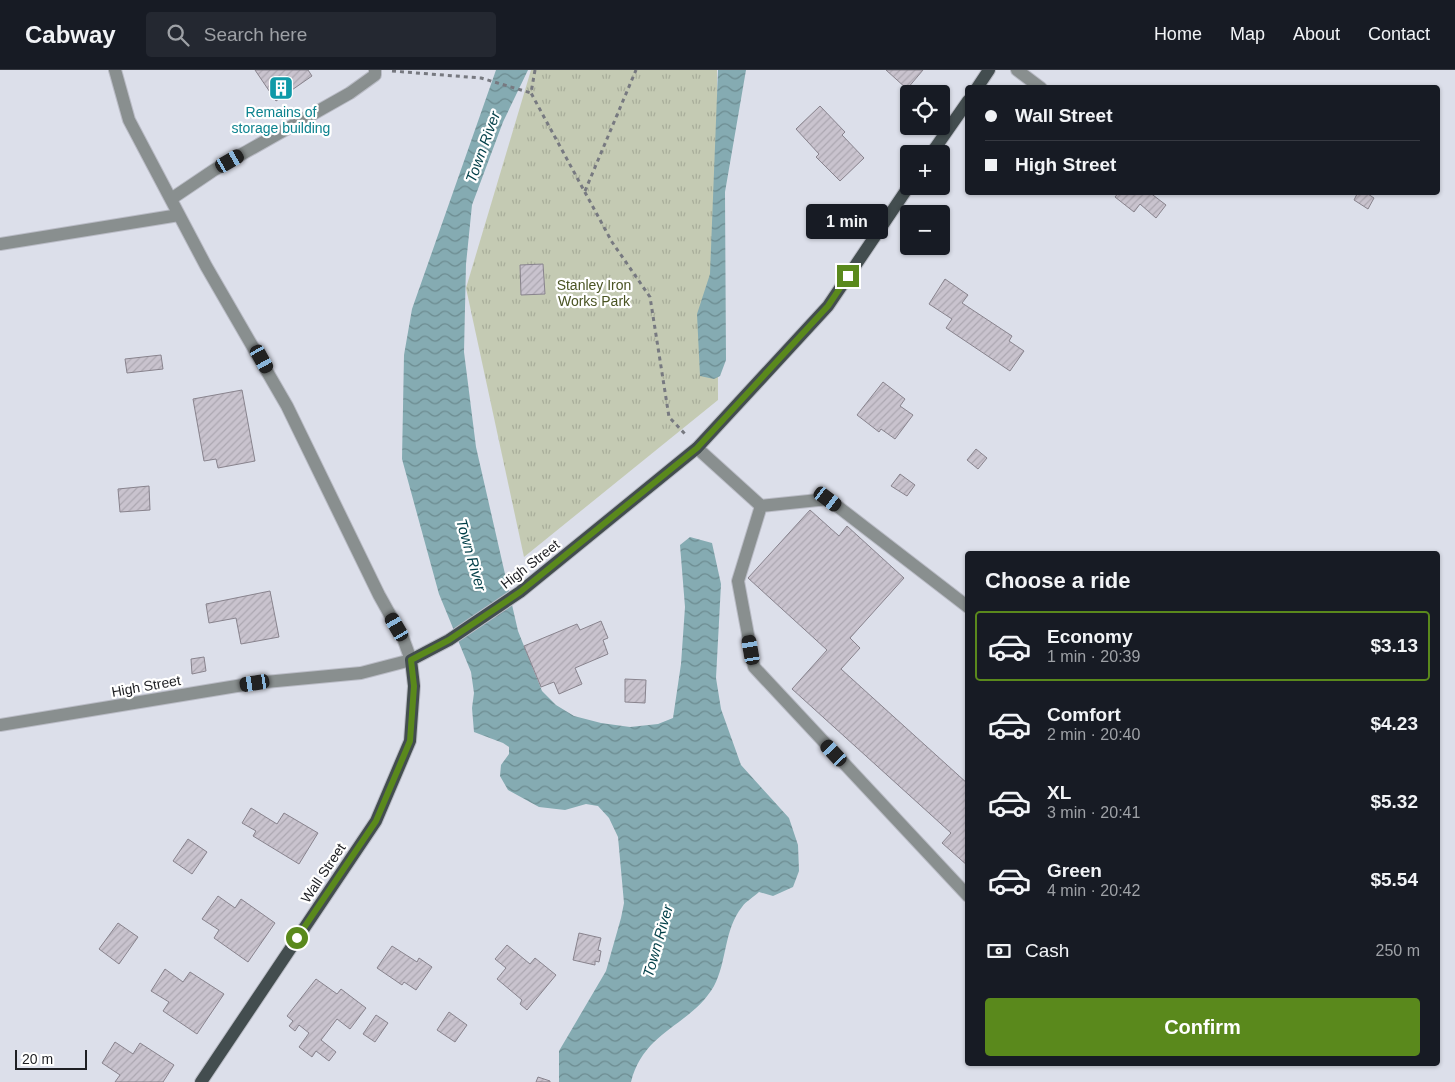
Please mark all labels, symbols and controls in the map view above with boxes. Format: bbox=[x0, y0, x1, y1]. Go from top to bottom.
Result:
search box bbox=[146, 12, 496, 57]
text: Cabway bbox=[25, 21, 116, 48]
icon: search bbox=[164, 21, 192, 49]
text: Search here bbox=[204, 24, 307, 45]
text: Home bbox=[1154, 24, 1202, 44]
text: Map bbox=[1230, 24, 1265, 44]
text: About bbox=[1293, 24, 1340, 44]
text: Contact bbox=[1368, 24, 1430, 44]
building icon: Remains of storage building bbox=[268, 75, 294, 101]
map controls bbox=[900, 85, 950, 255]
button: locate bbox=[900, 85, 950, 135]
place label: Remains of storage building bbox=[232, 104, 330, 136]
text: Wall Street bbox=[1015, 105, 1113, 126]
water label: Town River bbox=[462, 108, 504, 185]
button: + bbox=[900, 145, 950, 195]
car bbox=[213, 147, 246, 175]
text: High Street bbox=[1015, 154, 1116, 175]
callout: 1 min bbox=[807, 204, 889, 238]
button: − bbox=[900, 205, 950, 255]
text: 1 min bbox=[826, 213, 868, 230]
route end bbox=[837, 265, 859, 287]
park label: Stanley Iron Works Park bbox=[557, 277, 631, 309]
car bbox=[248, 342, 275, 376]
car bbox=[811, 484, 844, 514]
water label: Town River bbox=[453, 517, 490, 594]
street label: High Street bbox=[497, 536, 563, 592]
text: Choose a ride bbox=[985, 568, 1130, 593]
car bbox=[383, 610, 410, 644]
icon: car bbox=[987, 624, 1032, 669]
text: Economy bbox=[1047, 626, 1133, 647]
car bbox=[741, 634, 760, 666]
text: $3.13 bbox=[1370, 635, 1418, 656]
text: 1 min · 20:39 bbox=[1047, 648, 1140, 665]
street label: High Street bbox=[110, 672, 182, 700]
car bbox=[239, 673, 270, 693]
icon: car bbox=[987, 702, 1032, 747]
text: Comfort bbox=[1047, 704, 1121, 725]
text: $4.23 bbox=[1370, 713, 1418, 734]
text: 2 min · 20:40 bbox=[1047, 726, 1140, 743]
car bbox=[818, 737, 849, 769]
icon: car bbox=[987, 780, 1032, 825]
text: XL bbox=[1047, 782, 1071, 803]
text: $5.32 bbox=[1370, 791, 1418, 812]
text: 3 min · 20:41 bbox=[1047, 804, 1140, 821]
street label: Wall Street bbox=[297, 840, 349, 906]
icon: car bbox=[987, 858, 1032, 903]
text: Green bbox=[1047, 860, 1102, 881]
text: $5.54 bbox=[1370, 869, 1418, 890]
text: 4 min · 20:42 bbox=[1047, 882, 1140, 899]
water label: Town River bbox=[639, 902, 676, 979]
route start bbox=[286, 927, 308, 949]
icon: cash bbox=[985, 937, 1013, 965]
text: Cash bbox=[1025, 940, 1069, 961]
text: 250 m bbox=[1376, 942, 1420, 959]
button: Confirm bbox=[985, 998, 1420, 1056]
scale bar bbox=[15, 1047, 88, 1070]
text: 20 m bbox=[22, 1051, 53, 1067]

